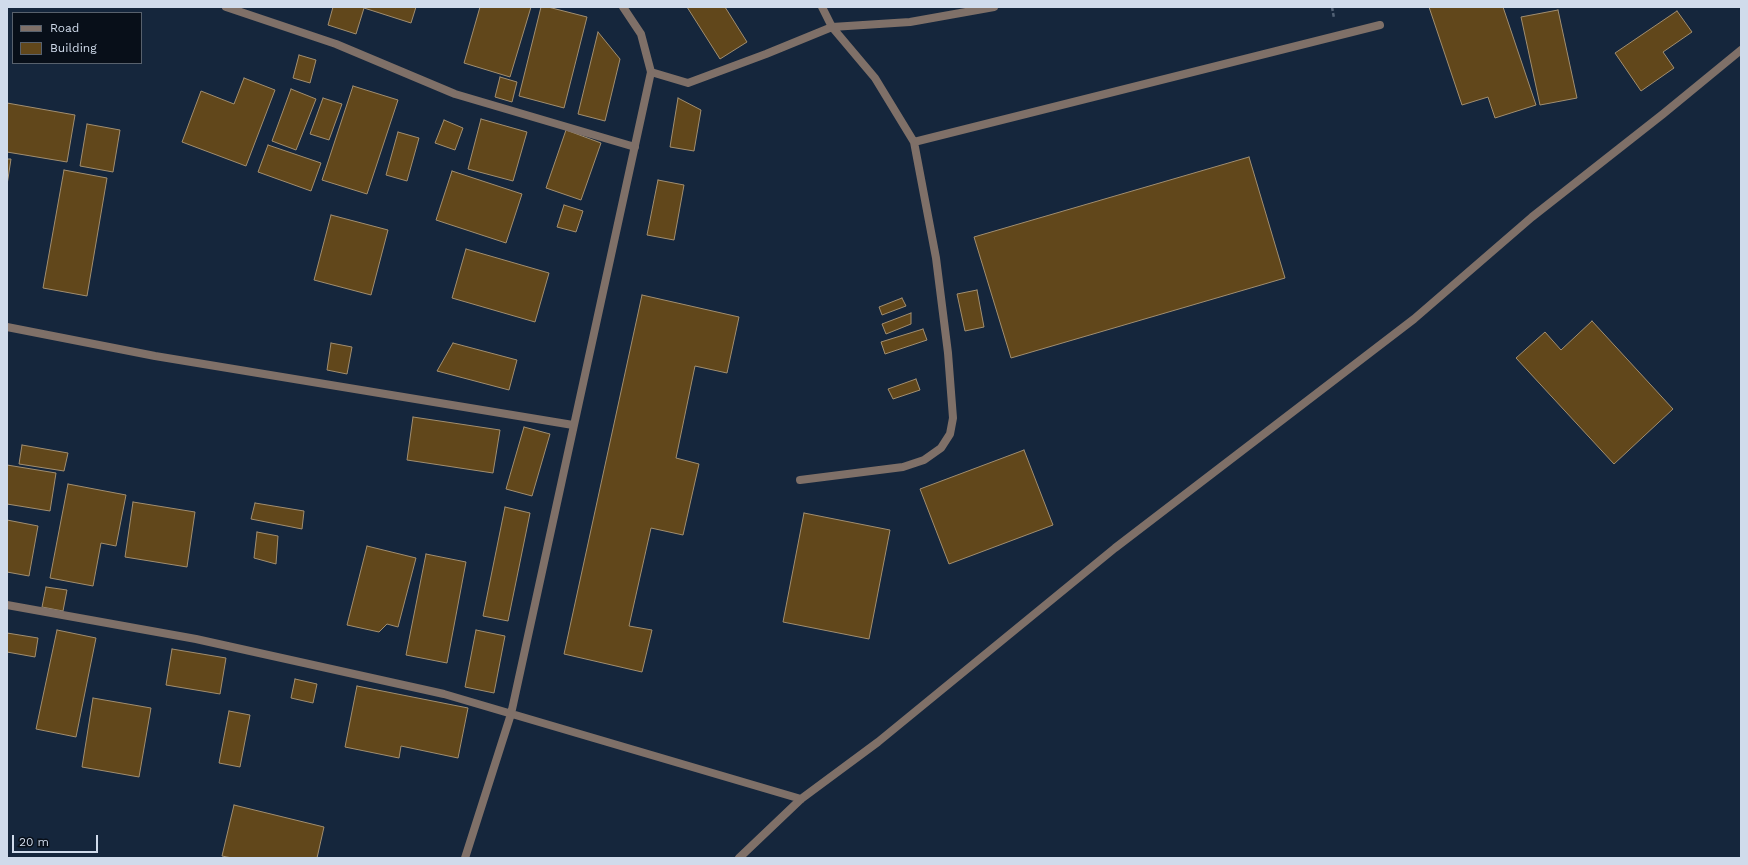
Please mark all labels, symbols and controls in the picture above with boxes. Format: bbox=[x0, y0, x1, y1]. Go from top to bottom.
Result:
legend bbox=[12, 12, 142, 64]
text: Road bbox=[50, 21, 79, 35]
text: Building bbox=[50, 41, 97, 55]
scale bar bbox=[14, 827, 100, 853]
text: 20 m bbox=[19, 835, 49, 849]

